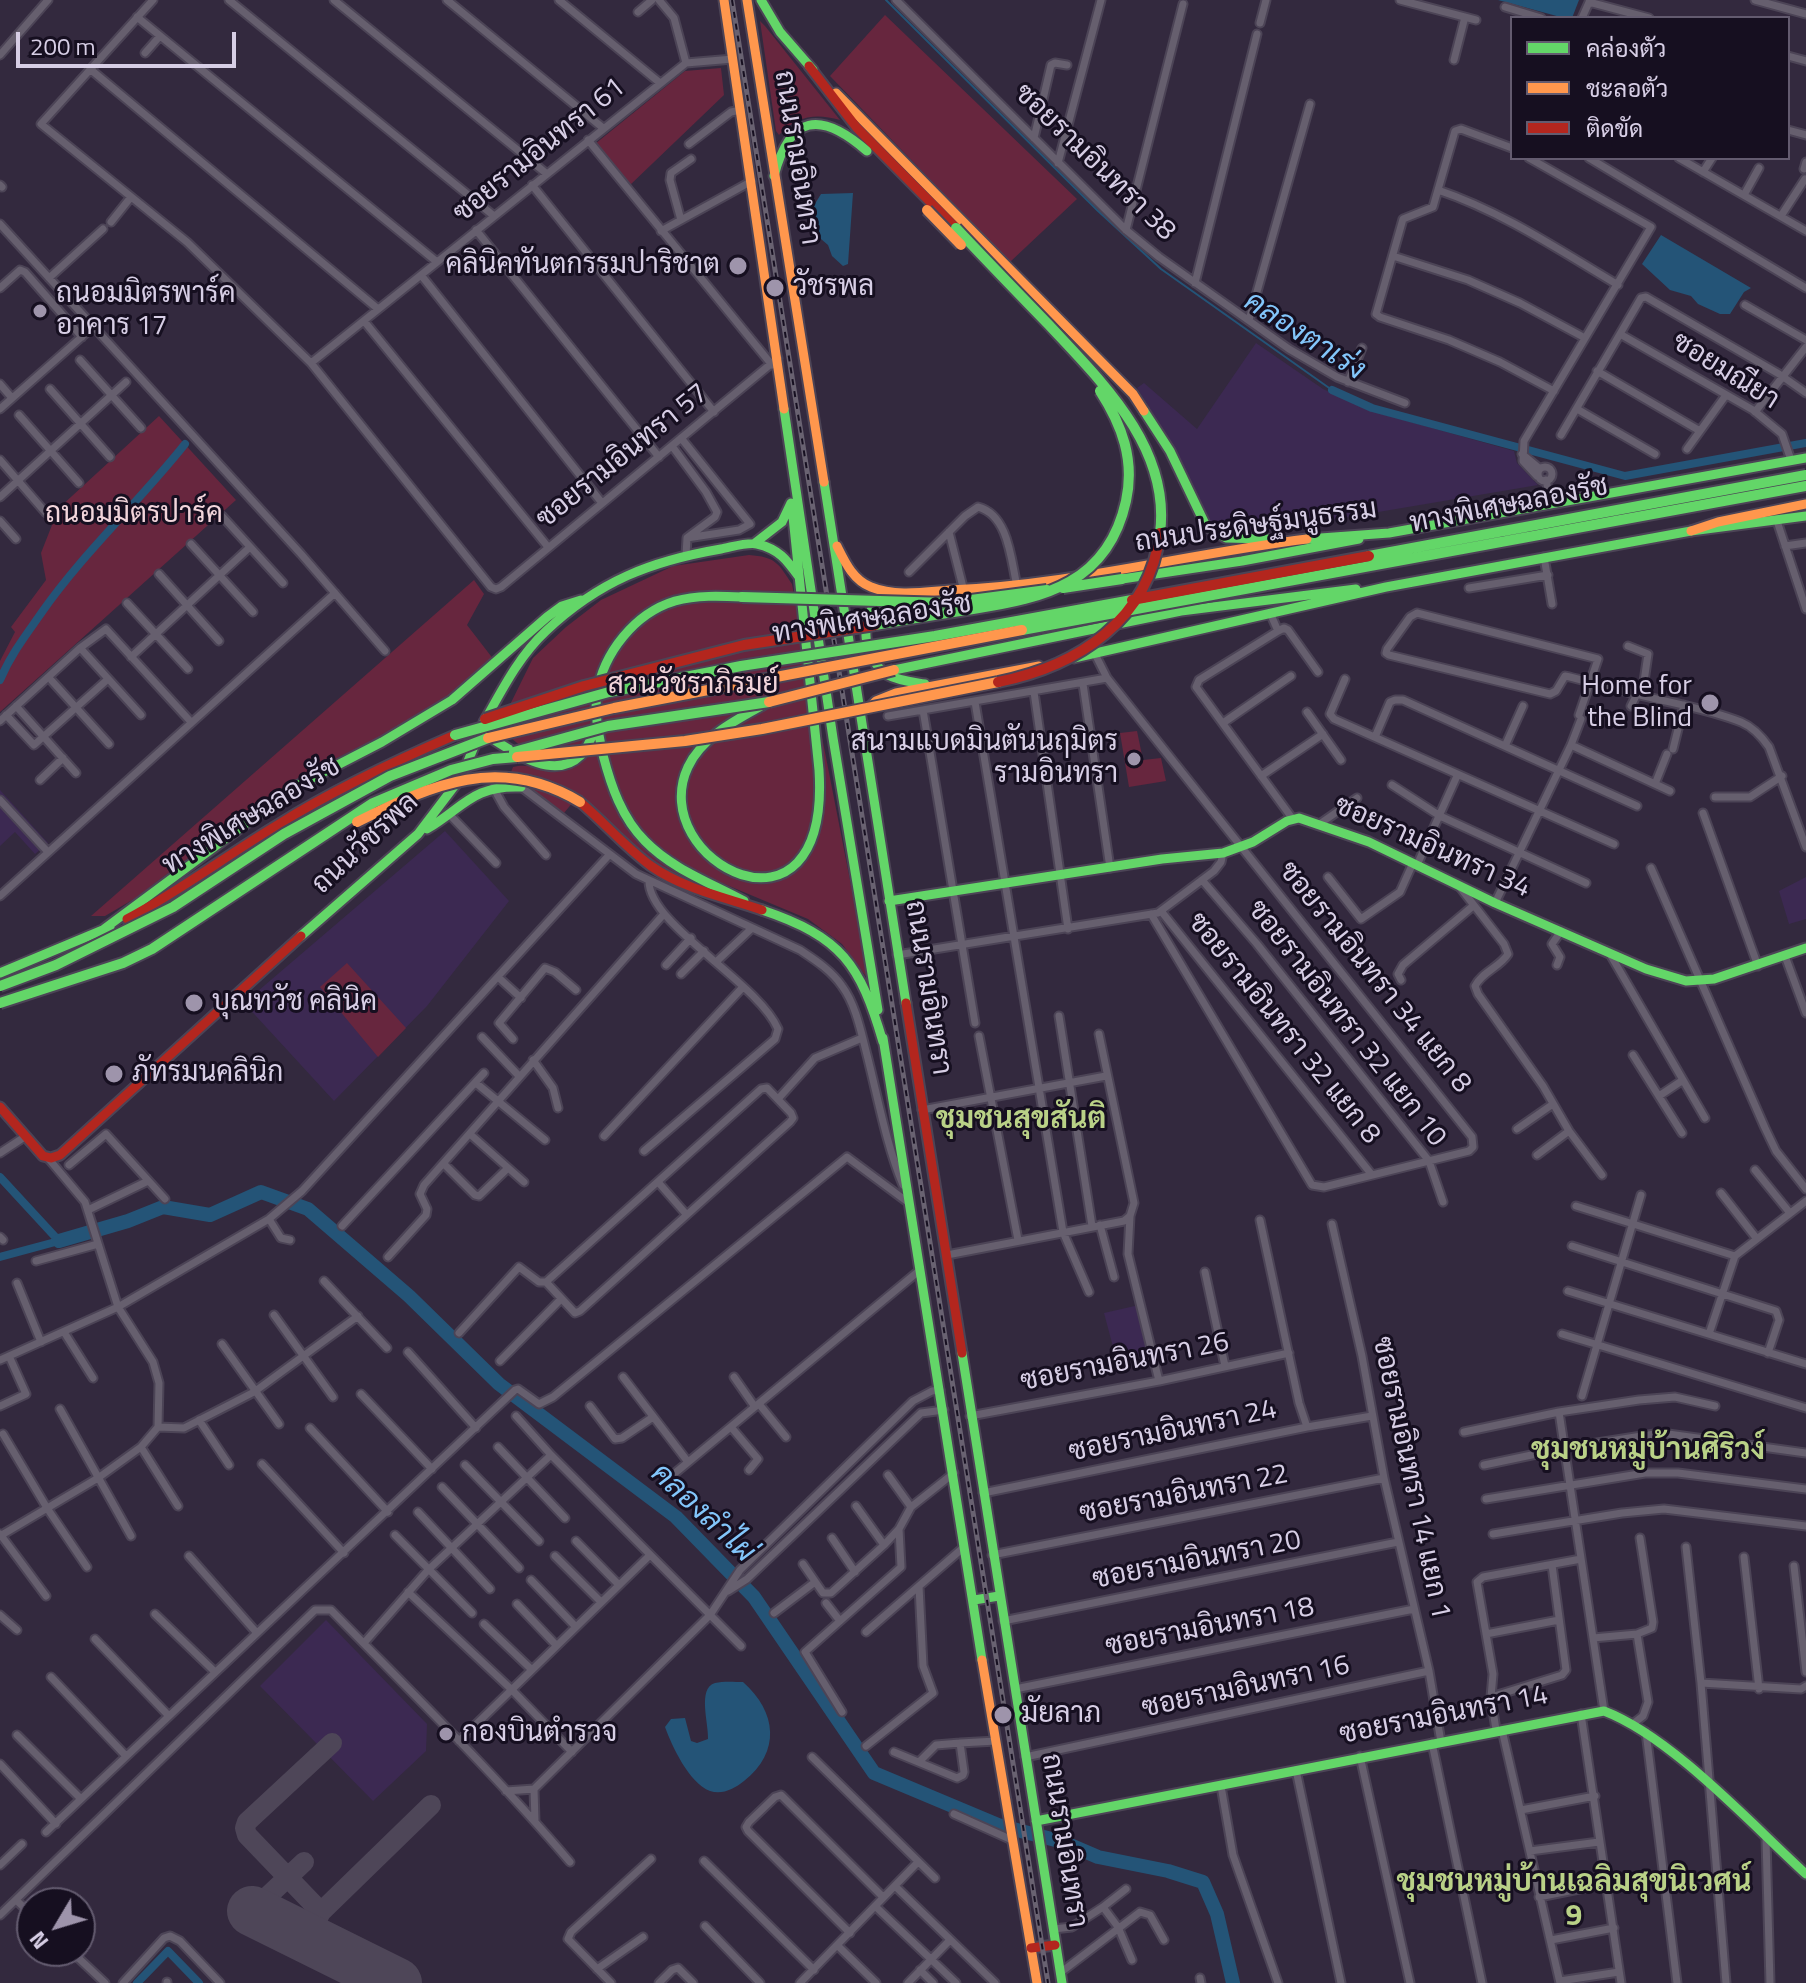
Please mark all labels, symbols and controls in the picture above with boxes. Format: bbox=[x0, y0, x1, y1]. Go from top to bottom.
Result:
scale bar bbox=[20, 16, 240, 66]
legend bbox=[1510, 16, 1790, 160]
text: 200 m bbox=[30, 28, 96, 64]
text: คล่องตัว bbox=[1586, 30, 1666, 66]
street label: ถนนรามอินทรา bbox=[766, 68, 826, 248]
text: ชะลอตัว bbox=[1586, 70, 1668, 106]
street label: ซอยรามอินทรา 61 bbox=[447, 71, 633, 231]
street label: ซอยรามอินทรา 38 bbox=[1006, 78, 1182, 248]
text: ติดขัด bbox=[1586, 110, 1643, 146]
place label: คลินิคทันตกรรมปาริชาต bbox=[445, 249, 720, 283]
marker: คลินิคทันตกรรมปาริชาต bbox=[727, 255, 749, 277]
place label: วัชรพล bbox=[793, 271, 874, 305]
marker: วัชรพล bbox=[764, 277, 786, 299]
place label: ถนอมมิตรพาร์ค อาคาร 17 bbox=[56, 278, 236, 344]
water label: คลองตาเร่ง bbox=[1237, 285, 1371, 389]
marker: ถนอมมิตรพาร์ค อาคาร 17 bbox=[31, 302, 49, 320]
street label: ซอยมณียา bbox=[1665, 326, 1785, 418]
street label: ซอยรามอินทรา 57 bbox=[530, 377, 716, 537]
street label: ทางพิเศษฉลองรัช bbox=[1407, 470, 1611, 542]
street label: ถนนประดิษฐ์มนูธรรม bbox=[1133, 493, 1379, 561]
park label: ถนอมมิตรปาร์ค bbox=[45, 498, 223, 532]
street label: ทางพิเศษฉลองรัช bbox=[770, 588, 974, 652]
park label: สวนวัชราภิรมย์ bbox=[608, 669, 778, 703]
place label: Home for the Blind bbox=[1581, 670, 1692, 736]
marker: Home for the Blind bbox=[1699, 692, 1721, 714]
place label: สนามแบดมินตันนฤมิตร รามอินทรา bbox=[851, 726, 1118, 792]
marker: สนามแบดมินตันนฤมิตร รามอินทรา bbox=[1125, 750, 1143, 768]
street label: ทางพิเศษฉลองรัช bbox=[157, 751, 347, 883]
street label: ถนนวัชรพล bbox=[306, 786, 426, 902]
street label: ซอยรามอินทรา 34 bbox=[1329, 790, 1535, 906]
street label: ซอยรามอินทรา 34 แยก 8 bbox=[1270, 856, 1478, 1100]
street label: ซอยรามอินทรา 32 แยก 10 bbox=[1239, 894, 1453, 1154]
street label: ถนนรามอินทรา bbox=[897, 898, 957, 1078]
street label: ซอยรามอินทรา 32 แยก 8 bbox=[1179, 907, 1387, 1151]
place label: บุณทวัช คลินิค bbox=[212, 986, 377, 1020]
marker: บุณทวัช คลินิค bbox=[183, 992, 205, 1014]
place label: ภัทรมนคลินิก bbox=[132, 1057, 283, 1091]
marker: ภัทรมนคลินิก bbox=[103, 1063, 125, 1085]
district label: ชุมชนสุขสันติ bbox=[936, 1103, 1106, 1139]
street label: ซอยรามอินทรา 26 bbox=[1018, 1326, 1232, 1400]
street label: ซอยรามอินทรา 14 แยก 1 bbox=[1364, 1334, 1456, 1622]
street label: ซอยรามอินทรา 24 bbox=[1066, 1394, 1280, 1470]
district label: ชุมชนหมู่บ้านศิริวง์ bbox=[1531, 1434, 1765, 1470]
water label: คลองลำไผ่ bbox=[643, 1457, 761, 1571]
street label: ซอยรามอินทรา 22 bbox=[1077, 1458, 1291, 1532]
street label: ซอยรามอินทรา 20 bbox=[1090, 1524, 1304, 1598]
street label: ซอยรามอินทรา 18 bbox=[1103, 1591, 1317, 1665]
street label: ซอยรามอินทรา 16 bbox=[1139, 1650, 1353, 1726]
street label: ซอยรามอินทรา 14 bbox=[1337, 1679, 1551, 1753]
place label: มัยลาภ bbox=[1021, 1698, 1101, 1732]
marker: มัยลาภ bbox=[992, 1704, 1014, 1726]
place label: กองบินตำรวจ bbox=[462, 1717, 617, 1751]
marker: กองบินตำรวจ bbox=[437, 1725, 455, 1743]
street label: ถนนรามอินทรา bbox=[1033, 1751, 1093, 1931]
district label: ชุมชนหมู่บ้านเฉลิมสุขนิเวศน์ 9 bbox=[1397, 1866, 1751, 1936]
north arrow bbox=[16, 1887, 96, 1967]
text: N bbox=[21, 1924, 57, 1957]

